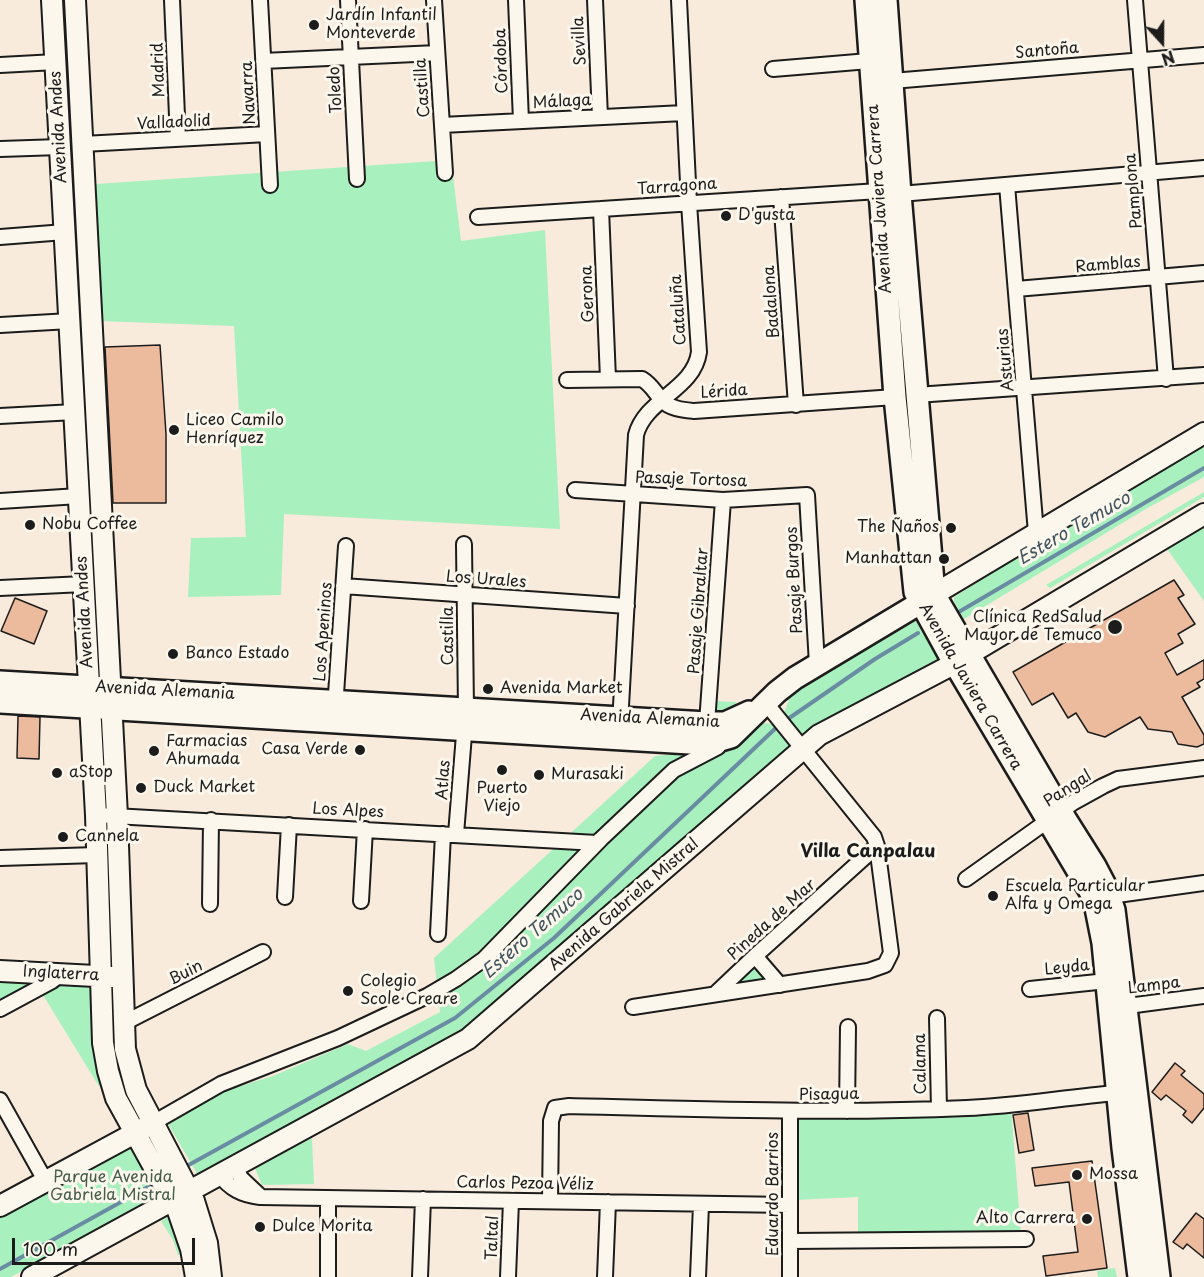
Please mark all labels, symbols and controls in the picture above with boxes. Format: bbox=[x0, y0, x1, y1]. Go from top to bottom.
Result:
place label: Jardín Infantil Monteverde bbox=[326, 6, 437, 44]
north arrow bbox=[1132, 12, 1192, 72]
street label: Sevilla bbox=[569, 16, 591, 66]
marker: Jardín Infantil Monteverde bbox=[307, 18, 321, 32]
street label: Córdoba bbox=[491, 28, 513, 94]
street label: Santoña bbox=[1014, 39, 1080, 63]
street label: Madrid bbox=[148, 42, 170, 98]
text: N bbox=[1158, 45, 1179, 72]
street label: Castilla bbox=[411, 58, 435, 118]
street label: Navarra bbox=[238, 61, 260, 125]
street label: Toledo bbox=[325, 66, 347, 114]
street label: Avenida Andes bbox=[46, 70, 72, 184]
street label: Málaga bbox=[532, 91, 592, 113]
street label: Avenida Javiera Carrera bbox=[864, 104, 896, 294]
street label: Valladolid bbox=[137, 111, 211, 135]
street label: Pamplona bbox=[1121, 153, 1147, 229]
street label: Tarragona bbox=[636, 175, 718, 199]
place label: D'gusta bbox=[738, 206, 795, 226]
marker: D'gusta bbox=[719, 209, 733, 223]
street label: Ramblas bbox=[1074, 253, 1142, 277]
street label: Gerona bbox=[577, 265, 599, 323]
street label: Badalona bbox=[760, 265, 784, 339]
street label: Cataluña bbox=[667, 274, 691, 346]
street label: Asturias bbox=[994, 328, 1018, 392]
street label: Lérida bbox=[700, 381, 748, 403]
place label: Liceo Camilo Henríquez bbox=[186, 411, 284, 449]
marker: Liceo Camilo Henríquez bbox=[167, 423, 181, 437]
street label: Pasaje Tortosa bbox=[635, 468, 747, 492]
water label: Estero Temuco bbox=[1014, 488, 1134, 570]
place label: Nobu Coffee bbox=[42, 515, 137, 535]
marker: Nobu Coffee bbox=[23, 518, 37, 532]
place label: The Ñaños bbox=[857, 518, 939, 538]
marker: The Ñaños bbox=[944, 521, 958, 535]
street label: Pasaje Burgos bbox=[783, 526, 807, 634]
street label: Pasaje Gibraltar bbox=[685, 547, 713, 675]
place label: Manhattan bbox=[845, 549, 932, 569]
marker: Manhattan bbox=[937, 552, 951, 566]
street label: Avenida Andes bbox=[72, 555, 98, 669]
street label: Los Urales bbox=[445, 568, 527, 592]
street label: Los Apeninos bbox=[311, 582, 337, 682]
street label: Avenida Javiera Carrera bbox=[914, 600, 1026, 774]
street label: Castilla bbox=[439, 606, 459, 666]
place label: Clínica RedSalud Mayor de Temuco bbox=[964, 608, 1102, 646]
marker: Clínica RedSalud Mayor de Temuco bbox=[1106, 618, 1124, 636]
place label: Banco Estado bbox=[185, 644, 289, 664]
marker: Banco Estado bbox=[166, 647, 180, 661]
street label: Avenida Alemania bbox=[95, 678, 235, 704]
place label: Avenida Market bbox=[500, 679, 623, 699]
marker: Avenida Market bbox=[481, 682, 495, 696]
street label: Avenida Alemania bbox=[580, 706, 720, 732]
place label: Farmacias Ahumada bbox=[166, 732, 247, 770]
place label: Casa Verde bbox=[261, 740, 348, 760]
marker: Casa Verde bbox=[353, 743, 367, 757]
marker: Farmacias Ahumada bbox=[147, 744, 161, 758]
street label: Atlas bbox=[433, 759, 455, 801]
place label: aStop bbox=[69, 763, 113, 783]
marker: Puerto Viejo bbox=[495, 763, 509, 777]
place label: Murasaki bbox=[551, 765, 624, 785]
marker: aStop bbox=[50, 766, 64, 780]
street label: Pangal bbox=[1040, 766, 1096, 812]
marker: Murasaki bbox=[532, 768, 546, 782]
place label: Duck Market bbox=[153, 778, 255, 798]
place label: Puerto Viejo bbox=[477, 779, 527, 817]
marker: Duck Market bbox=[134, 781, 148, 795]
street label: Los Alpes bbox=[312, 800, 384, 822]
place label: Cannela bbox=[75, 827, 139, 847]
marker: Cannela bbox=[56, 830, 70, 844]
street label: Avenida Gabriela Mistral bbox=[545, 835, 703, 975]
district label: Villa Canpalau bbox=[801, 841, 935, 863]
street label: Pineda de Mar bbox=[724, 875, 820, 965]
place label: Escuela Particular Alfa y Omega bbox=[1005, 877, 1145, 915]
water label: Estero Temuco bbox=[478, 884, 588, 984]
marker: Escuela Particular Alfa y Omega bbox=[986, 889, 1000, 903]
street label: Buin bbox=[166, 956, 206, 990]
street label: Leyda bbox=[1043, 956, 1091, 980]
street label: Inglaterra bbox=[22, 962, 100, 986]
place label: Colegio Scole Creare bbox=[360, 972, 458, 1010]
street label: Lampa bbox=[1127, 973, 1181, 999]
marker: Colegio Scole Creare bbox=[341, 984, 355, 998]
street label: Calama bbox=[911, 1033, 931, 1095]
street label: Pisagua bbox=[799, 1085, 859, 1105]
street label: Eduardo Barrios bbox=[764, 1132, 784, 1256]
place label: Mossa bbox=[1089, 1165, 1138, 1185]
park label: Parque Avenida Gabriela Mistral bbox=[50, 1168, 176, 1206]
marker: Mossa bbox=[1070, 1168, 1084, 1182]
street label: Carlos Pezoa Véliz bbox=[456, 1173, 594, 1195]
place label: Alto Carrera bbox=[976, 1209, 1075, 1229]
marker: Alto Carrera bbox=[1080, 1212, 1094, 1226]
street label: Taltal bbox=[483, 1215, 503, 1261]
place label: Dulce Morita bbox=[272, 1217, 372, 1237]
marker: Dulce Morita bbox=[253, 1220, 267, 1234]
scale bar bbox=[15, 1226, 198, 1264]
text: 100 m bbox=[23, 1235, 78, 1262]

